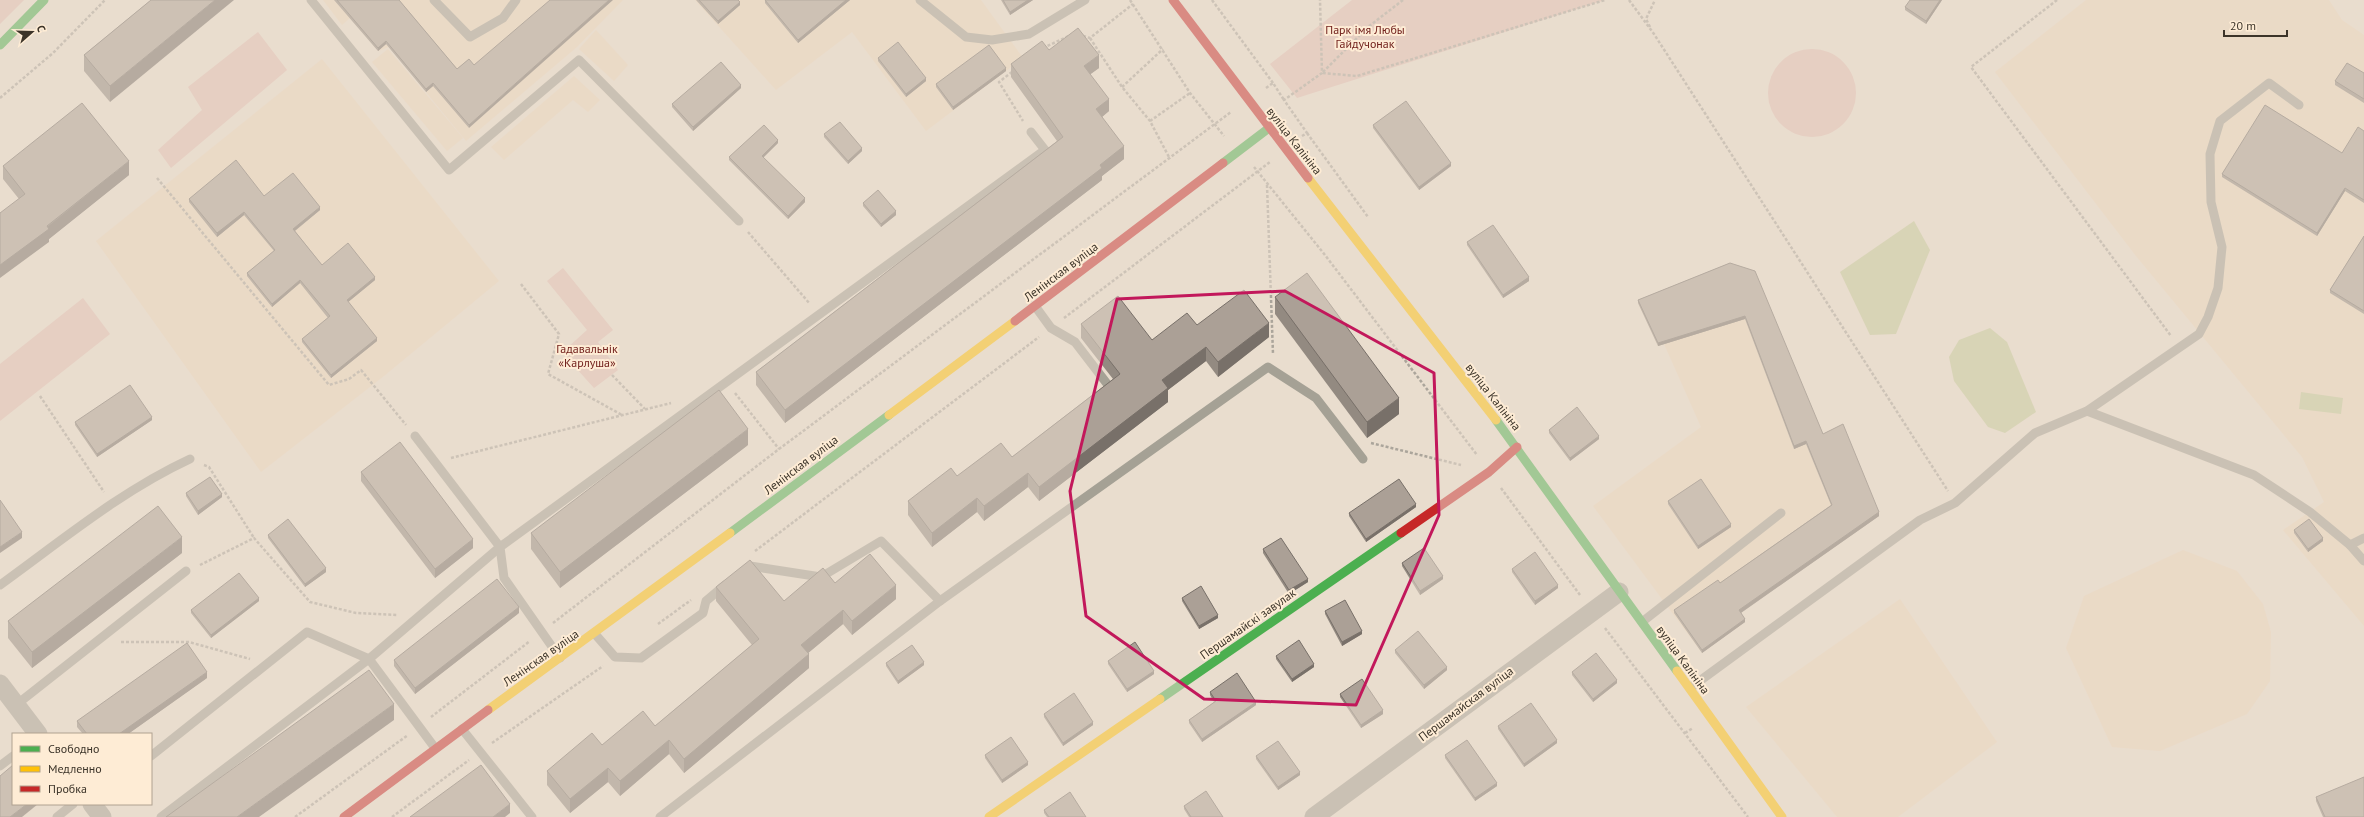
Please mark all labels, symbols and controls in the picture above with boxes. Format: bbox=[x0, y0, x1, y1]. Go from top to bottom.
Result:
north arrow bbox=[12, 12, 52, 52]
scale bar bbox=[2224, 12, 2287, 38]
text: 20 m bbox=[2230, 18, 2256, 33]
park label: Парк імя Любы Гайдучонак bbox=[1325, 22, 1405, 51]
text: С bbox=[34, 23, 49, 34]
street label: вуліца Калініна bbox=[1264, 104, 1325, 177]
street label: Ленінская вуліца bbox=[1020, 239, 1101, 305]
park label: Гадавальнік «Карлуша» bbox=[556, 341, 618, 370]
street label: вуліца Калініна bbox=[1463, 360, 1524, 433]
street label: Ленінская вуліца bbox=[760, 432, 841, 498]
street label: Першамайскі завулак bbox=[1197, 585, 1299, 662]
street label: вуліца Калініна bbox=[1654, 623, 1713, 697]
street label: Ленінская вуліца bbox=[499, 626, 581, 690]
street label: Першамайская вуліца bbox=[1415, 663, 1516, 744]
legend bbox=[12, 733, 152, 805]
text: Свободно bbox=[48, 741, 99, 756]
text: Медленно bbox=[48, 761, 102, 776]
text: Пробка bbox=[48, 781, 87, 796]

